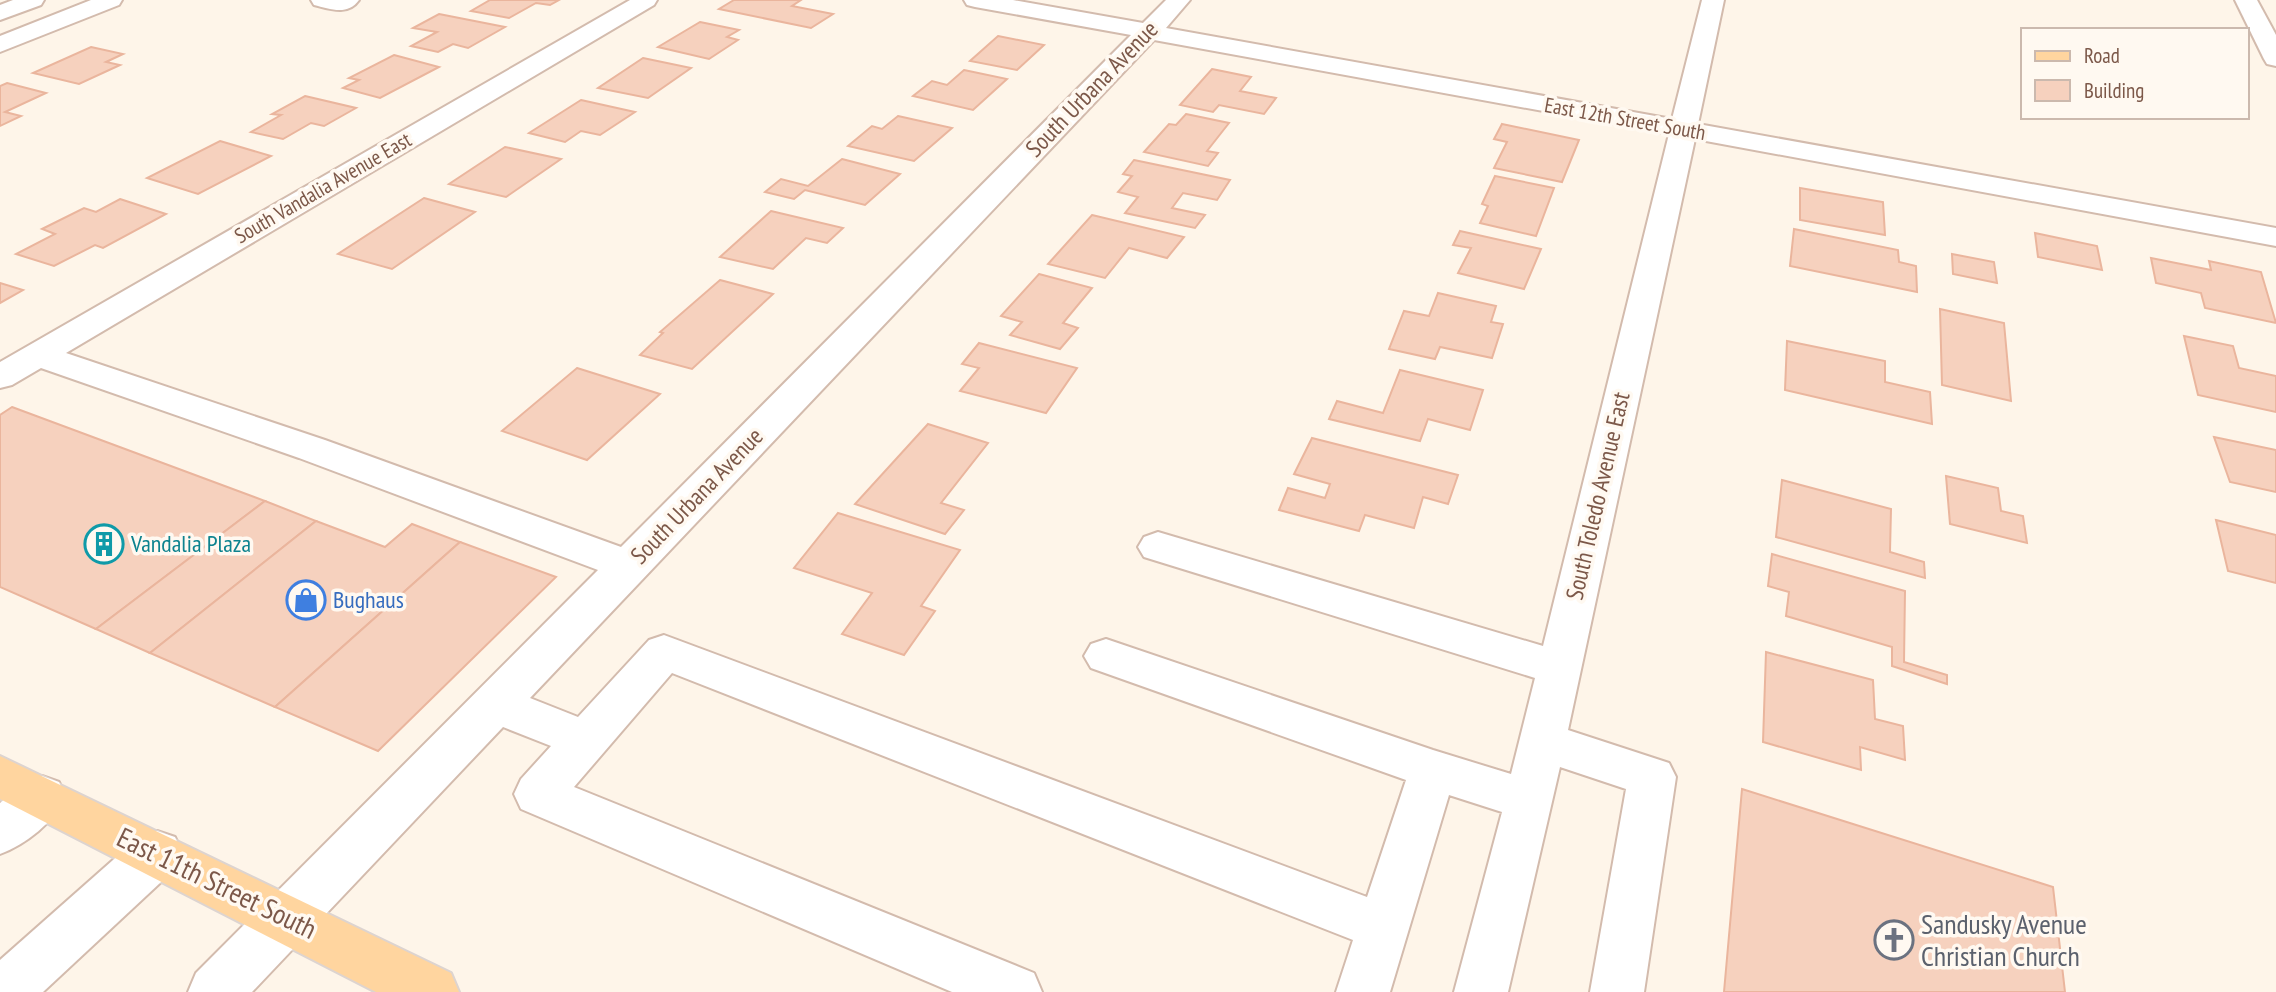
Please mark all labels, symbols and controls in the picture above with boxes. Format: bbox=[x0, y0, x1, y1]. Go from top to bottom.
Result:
street label: South Urbana Avenue bbox=[1019, 14, 1165, 163]
legend bbox=[2021, 28, 2248, 119]
text: Road bbox=[2084, 42, 2120, 69]
text: Building bbox=[2084, 77, 2144, 104]
street label: East 12th Street South bbox=[1542, 91, 1708, 146]
street label: South Vandalia Avenue East bbox=[230, 126, 416, 249]
street label: South Toledo Avenue East bbox=[1559, 389, 1637, 603]
street label: South Urbana Avenue bbox=[624, 421, 770, 570]
building icon: Vandalia Plaza bbox=[83, 523, 125, 565]
place label: Vandalia Plaza bbox=[130, 528, 251, 559]
shop icon: Bughaus bbox=[285, 579, 327, 621]
place label: Bughaus bbox=[333, 584, 404, 615]
street label: East 11th Street South bbox=[111, 818, 323, 947]
place label: Sandusky Avenue Christian Church bbox=[1921, 905, 2087, 974]
church icon: Sandusky Avenue Christian Church bbox=[1873, 919, 1915, 961]

